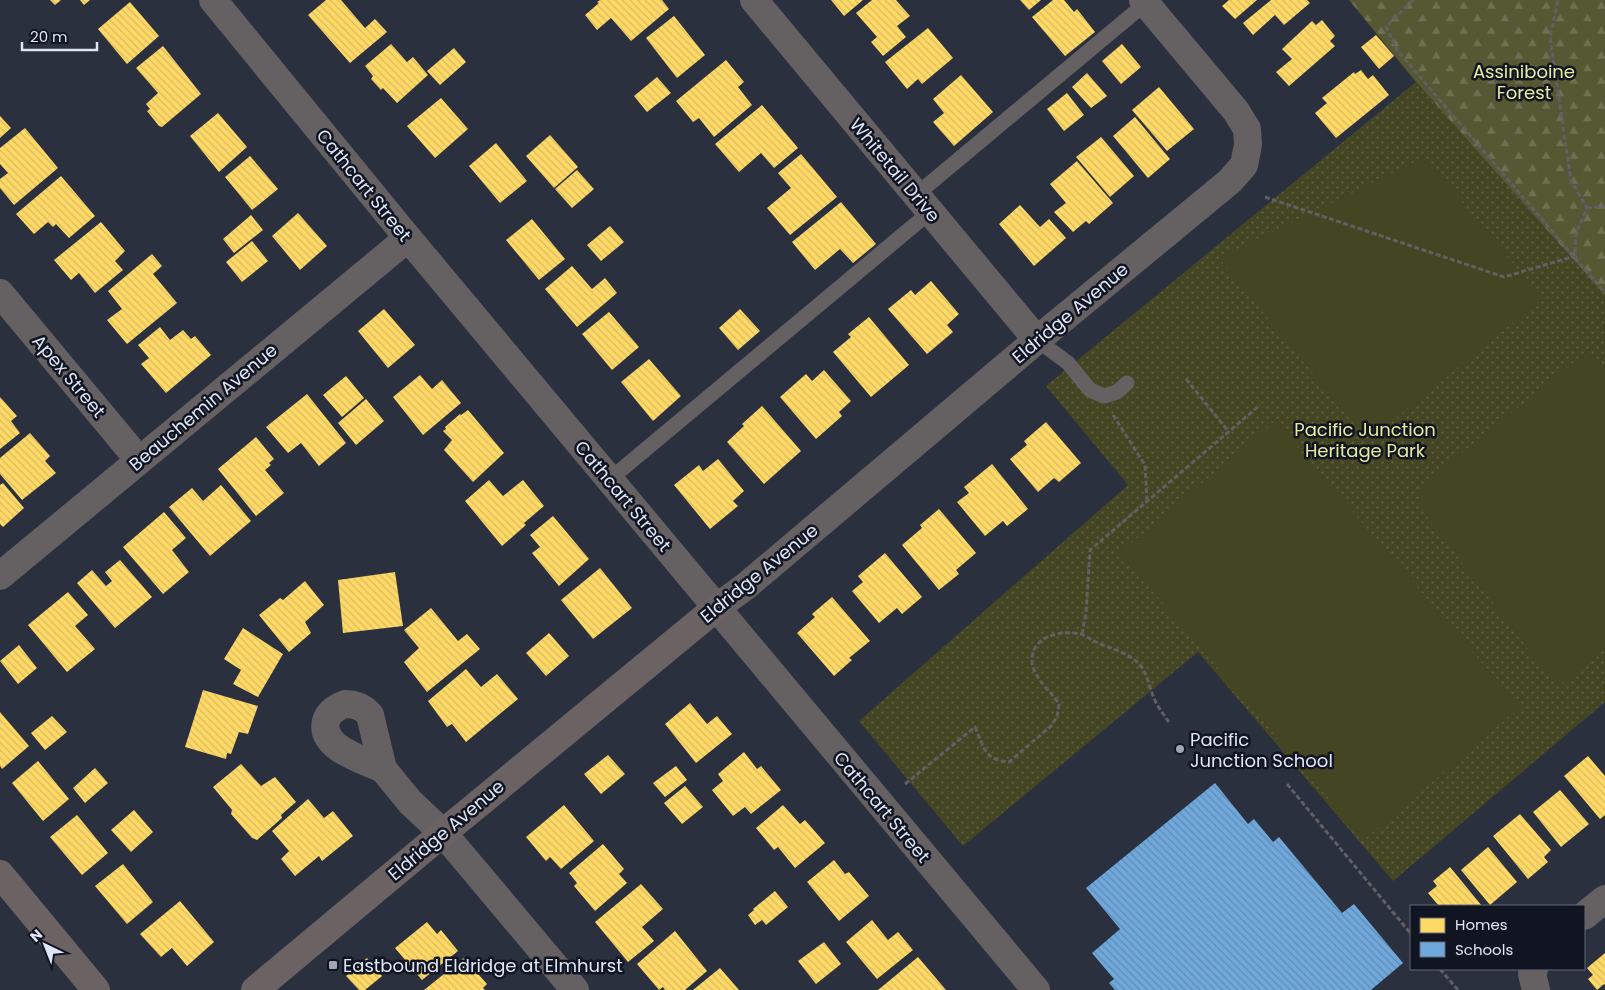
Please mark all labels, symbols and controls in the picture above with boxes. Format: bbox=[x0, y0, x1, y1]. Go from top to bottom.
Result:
scale bar bbox=[22, 20, 98, 52]
text: 20 m bbox=[30, 26, 68, 47]
park label: Assiniboine Forest bbox=[1473, 59, 1575, 105]
street label: Whitetail Drive bbox=[844, 113, 946, 227]
street label: Cathcart Street bbox=[311, 124, 417, 246]
street label: Eldridge Avenue bbox=[1006, 257, 1134, 369]
street label: Apex Street bbox=[27, 329, 111, 423]
street label: Beauchemin Avenue bbox=[124, 338, 282, 476]
park label: Pacific Junction Heritage Park bbox=[1294, 417, 1436, 463]
street label: Cathcart Street bbox=[569, 435, 677, 557]
street label: Eldridge Avenue bbox=[695, 518, 823, 628]
place label: Pacific Junction School bbox=[1190, 727, 1333, 773]
marker: Pacific Junction School bbox=[1174, 743, 1186, 755]
street label: Cathcart Street bbox=[828, 746, 936, 868]
street label: Eldridge Avenue bbox=[382, 774, 510, 886]
legend bbox=[1410, 905, 1585, 970]
text: Homes bbox=[1455, 914, 1508, 935]
north arrow bbox=[20, 920, 70, 970]
text: N bbox=[25, 925, 47, 946]
text: Schools bbox=[1455, 939, 1513, 960]
place label: Eastbound Eldridge at Elmhurst bbox=[343, 953, 623, 978]
marker: Eastbound Eldridge at Elmhurst bbox=[327, 959, 339, 971]

